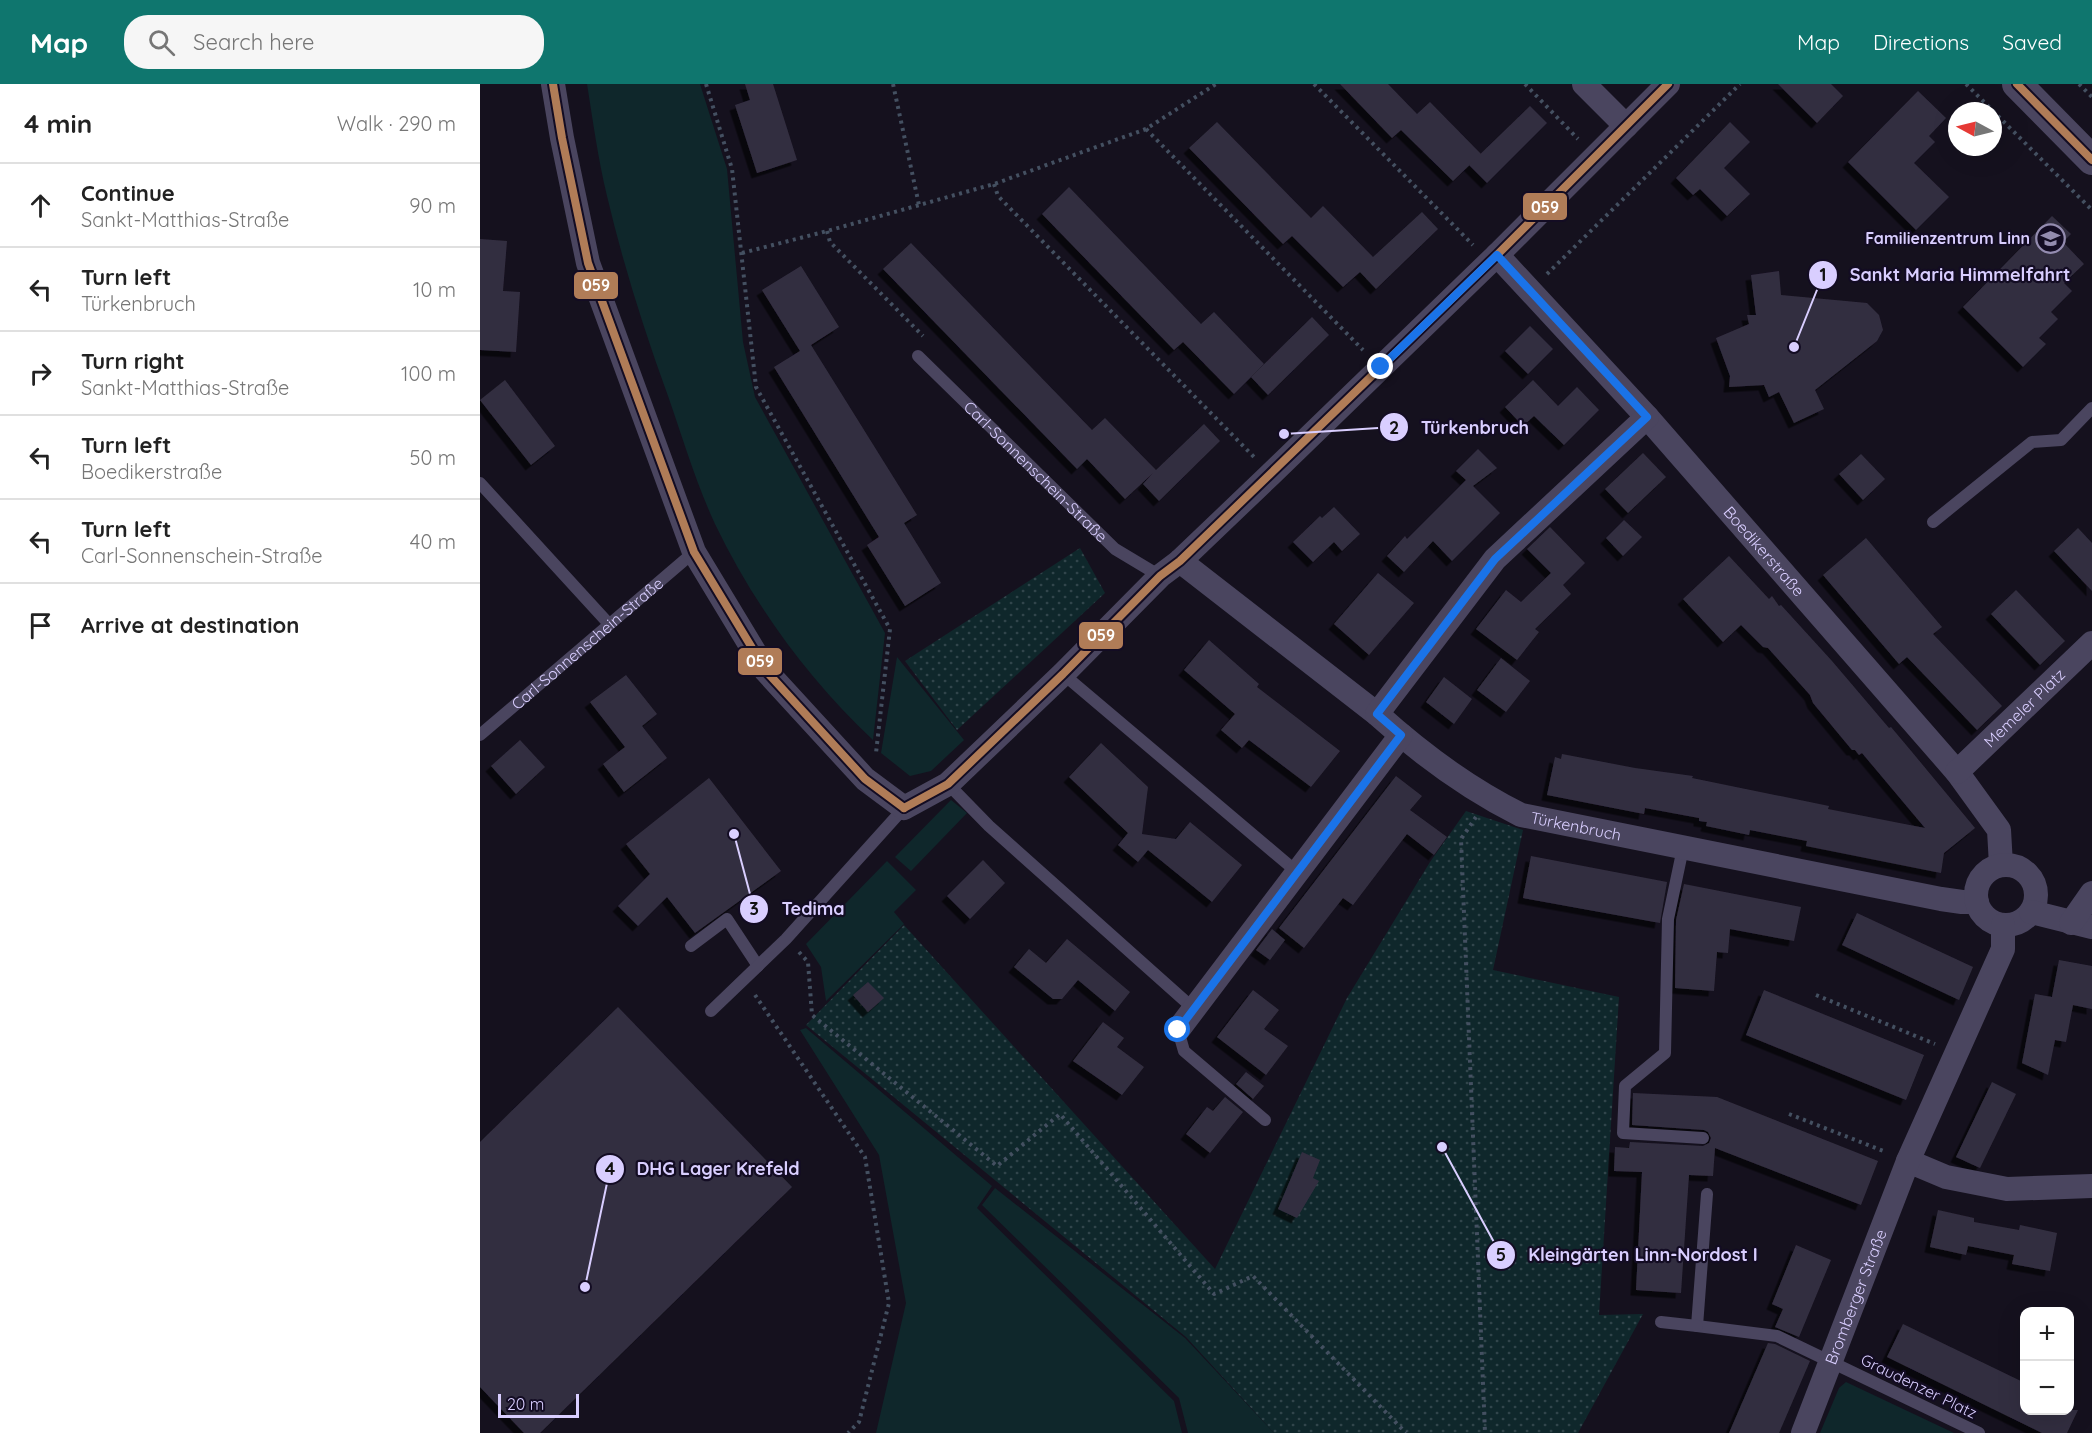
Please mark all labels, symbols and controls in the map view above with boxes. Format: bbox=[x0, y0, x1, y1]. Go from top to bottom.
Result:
search box bbox=[124, 15, 544, 69]
text: Map bbox=[30, 25, 88, 60]
icon: search bbox=[145, 26, 178, 59]
text: Search here bbox=[193, 28, 315, 56]
text: Map bbox=[1797, 29, 1840, 55]
text: Directions bbox=[1873, 29, 1969, 55]
text: Saved bbox=[2002, 29, 2062, 55]
north arrow bbox=[1948, 102, 2002, 156]
text: 4 min bbox=[24, 107, 92, 140]
text: Walk · 290 m bbox=[337, 111, 456, 136]
text: Continue bbox=[81, 179, 175, 207]
icon: ahead bbox=[24, 189, 57, 222]
line badge: 059 bbox=[1522, 192, 1568, 221]
text: 90 m bbox=[409, 193, 456, 218]
text: 059 bbox=[1531, 197, 1559, 217]
text: Sankt-Matthias-Straße bbox=[81, 207, 289, 232]
school or university icon: Familienzentrum Linn bbox=[2035, 222, 2067, 254]
place label: Familienzentrum Linn bbox=[1865, 228, 2030, 248]
callout: Sankt Maria Himmelfahrt bbox=[1808, 257, 2083, 293]
text: Turn left bbox=[81, 263, 171, 291]
text: 1 bbox=[1819, 263, 1827, 286]
text: Sankt Maria Himmelfahrt bbox=[1850, 263, 2070, 286]
line badge: 059 bbox=[573, 271, 619, 300]
icon: left bbox=[24, 273, 57, 306]
text: 059 bbox=[582, 275, 610, 295]
text: 10 m bbox=[413, 277, 456, 302]
text: Türkenbruch bbox=[81, 291, 196, 316]
text: Turn right bbox=[81, 347, 185, 375]
route end bbox=[1367, 353, 1393, 379]
icon: right bbox=[24, 357, 57, 390]
text: 100 m bbox=[401, 361, 456, 386]
text: Sankt-Matthias-Straße bbox=[81, 375, 289, 400]
street label: Carl-Sonnenschein-Straße bbox=[960, 397, 1112, 546]
callout: Türkenbruch bbox=[1379, 409, 1541, 445]
text: 2 bbox=[1389, 416, 1399, 439]
text: Türkenbruch bbox=[1421, 416, 1529, 439]
text: Turn left bbox=[81, 431, 171, 459]
icon: left bbox=[24, 441, 57, 474]
text: 50 m bbox=[410, 445, 456, 470]
text: Boedikerstraße bbox=[81, 459, 222, 484]
street label: Boedikerstraße bbox=[1720, 502, 1809, 600]
text: Turn left bbox=[81, 515, 171, 543]
icon: left bbox=[24, 525, 57, 558]
text: 40 m bbox=[410, 529, 456, 554]
text: Carl-Sonnenschein-Straße bbox=[81, 543, 323, 568]
street label: Carl-Sonnenschein-Straße bbox=[507, 573, 667, 714]
icon: arrive bbox=[24, 609, 57, 642]
text: Arrive at destination bbox=[81, 611, 299, 639]
line badge: 059 bbox=[1078, 621, 1124, 650]
text: 059 bbox=[1087, 625, 1115, 645]
line badge: 059 bbox=[737, 647, 783, 676]
text: 059 bbox=[746, 651, 774, 671]
street label: Memeler Platz bbox=[1979, 664, 2069, 751]
street label: Türkenbruch bbox=[1529, 807, 1623, 845]
callout: Tedima bbox=[739, 891, 856, 927]
text: 3 bbox=[749, 897, 759, 920]
text: Tedima bbox=[781, 897, 845, 920]
route start bbox=[1164, 1016, 1190, 1042]
callout: DHG Lager Krefeld bbox=[595, 1151, 812, 1187]
text: 4 bbox=[605, 1157, 616, 1180]
text: DHG Lager Krefeld bbox=[636, 1157, 800, 1180]
street label: Bromberger Straße bbox=[1820, 1226, 1891, 1367]
callout: Kleingärten Linn-Nordost I bbox=[1486, 1237, 1769, 1273]
text: 5 bbox=[1496, 1243, 1506, 1266]
text: Kleingärten Linn-Nordost I bbox=[1528, 1243, 1758, 1266]
map controls bbox=[2020, 1307, 2074, 1415]
button: + bbox=[2020, 1307, 2074, 1361]
street label: Graudenzer Platz bbox=[1858, 1349, 1980, 1423]
button: − bbox=[2020, 1361, 2074, 1415]
scale bar bbox=[498, 1391, 579, 1418]
text: 20 m bbox=[507, 1394, 544, 1414]

